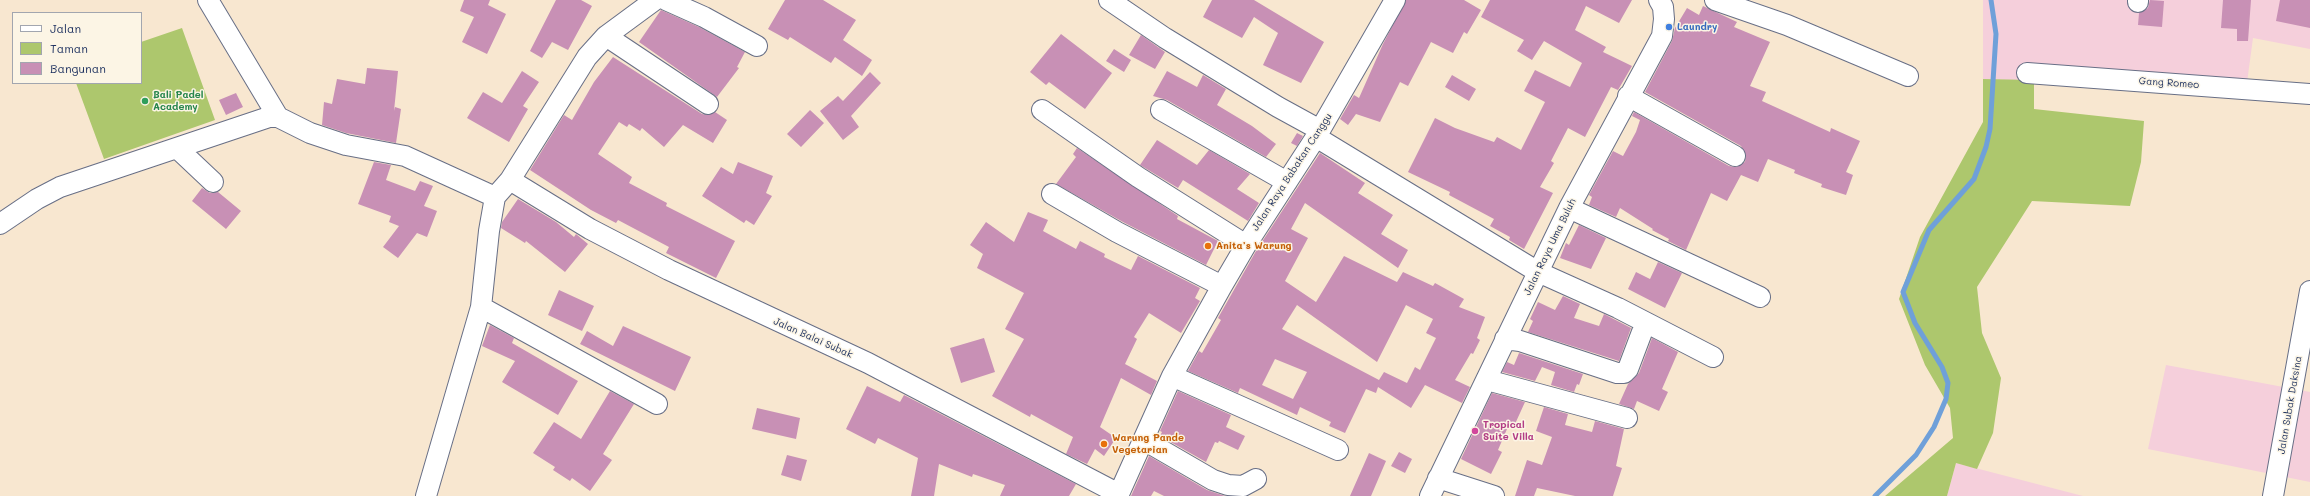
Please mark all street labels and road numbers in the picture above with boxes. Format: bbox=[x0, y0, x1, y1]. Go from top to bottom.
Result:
street label: Gang Romeo bbox=[2138, 75, 2200, 91]
street label: Jalan Raya Babakan Canggu bbox=[1249, 111, 1335, 233]
street label: Jalan Raya Uma Buluh bbox=[1521, 197, 1579, 297]
street label: Jalan Balai Subak bbox=[771, 315, 855, 361]
street label: Jalan Subak Daksina bbox=[2275, 355, 2305, 455]

